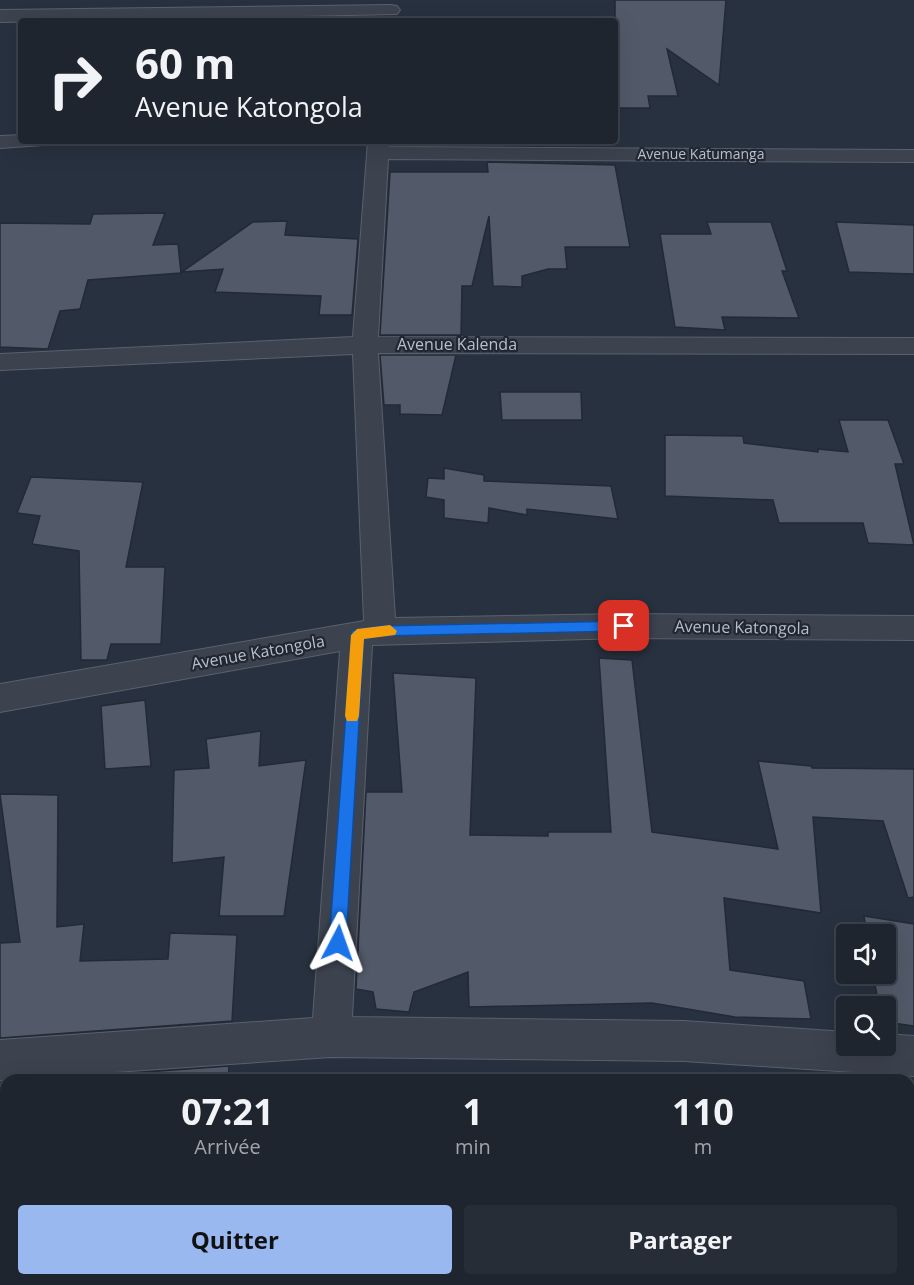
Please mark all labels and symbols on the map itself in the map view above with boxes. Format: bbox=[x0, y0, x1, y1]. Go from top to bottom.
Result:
street label: Avenue Katumanga bbox=[637, 144, 765, 163]
street label: Avenue Kalenda bbox=[397, 333, 517, 355]
pin bbox=[598, 600, 649, 651]
street label: Avenue Katongola bbox=[674, 615, 810, 639]
street label: Avenue Katongola bbox=[190, 629, 326, 675]
position arrow bbox=[306, 911, 370, 975]

